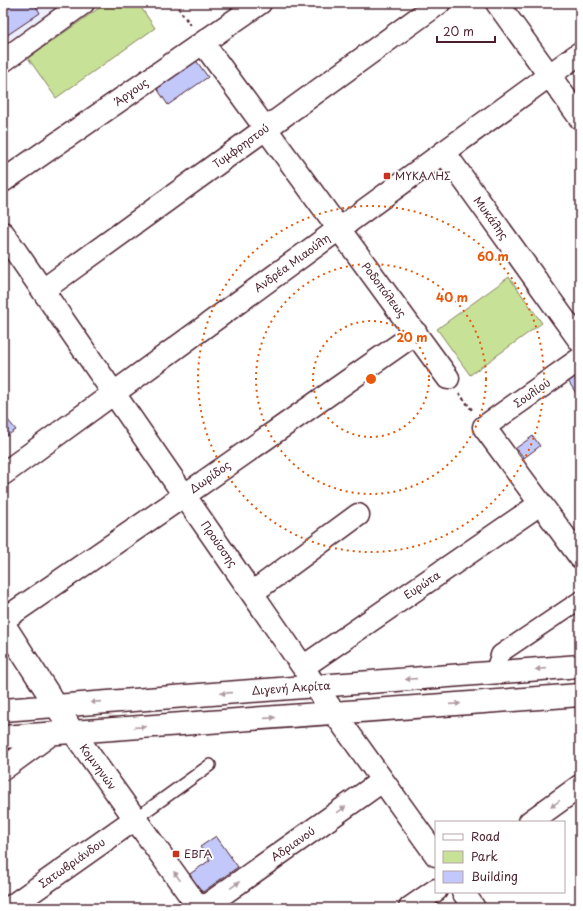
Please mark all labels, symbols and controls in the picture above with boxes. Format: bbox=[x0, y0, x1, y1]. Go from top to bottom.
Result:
scale bar bbox=[437, 18, 495, 44]
text: 20 m bbox=[443, 22, 474, 40]
street label: Άργους bbox=[110, 73, 152, 110]
street label: Τυμφρηστού bbox=[209, 119, 273, 172]
place label: ΜΥΚΑΛΗΣ bbox=[395, 167, 451, 184]
marker: ΜΥΚΑΛΗΣ bbox=[382, 171, 392, 181]
street label: Μυκάλης bbox=[470, 193, 513, 243]
street label: Ανδρέα Μιαούλη bbox=[250, 229, 333, 296]
text: 60 m bbox=[477, 247, 509, 265]
street label: Ροδοπόλεως bbox=[358, 258, 411, 321]
text: 40 m bbox=[436, 288, 468, 306]
text: 20 m bbox=[396, 328, 428, 346]
centre of rings bbox=[364, 372, 378, 386]
street label: Σουλίου bbox=[510, 374, 554, 411]
street label: Δωρίδος bbox=[186, 456, 234, 497]
street label: Προύσσης bbox=[197, 517, 242, 571]
street label: Ευρώτα bbox=[400, 566, 443, 603]
one-way arrow bbox=[535, 665, 547, 672]
one-way arrow bbox=[405, 675, 417, 682]
street label: Διγενή Ακρίτα bbox=[251, 676, 331, 699]
one-way arrow bbox=[220, 689, 232, 696]
one-way arrow bbox=[90, 699, 102, 706]
one-way arrow bbox=[449, 701, 461, 708]
one-way arrow bbox=[264, 714, 276, 721]
one-way arrow bbox=[134, 724, 146, 731]
street label: Κομνηνών bbox=[76, 740, 121, 793]
one-way arrow bbox=[550, 800, 560, 808]
one-way arrow bbox=[335, 806, 346, 814]
legend bbox=[435, 821, 565, 893]
street label: Αδριανού bbox=[267, 822, 318, 865]
text: Road bbox=[471, 827, 500, 845]
street label: Σατωβριάνδου bbox=[35, 833, 108, 892]
place label: ΕΒΓΑ bbox=[184, 845, 213, 862]
text: Park bbox=[471, 847, 498, 865]
marker: ΕΒΓΑ bbox=[171, 849, 181, 859]
text: Building bbox=[471, 867, 518, 885]
one-way arrow bbox=[173, 871, 181, 882]
one-way arrow bbox=[229, 881, 240, 889]

